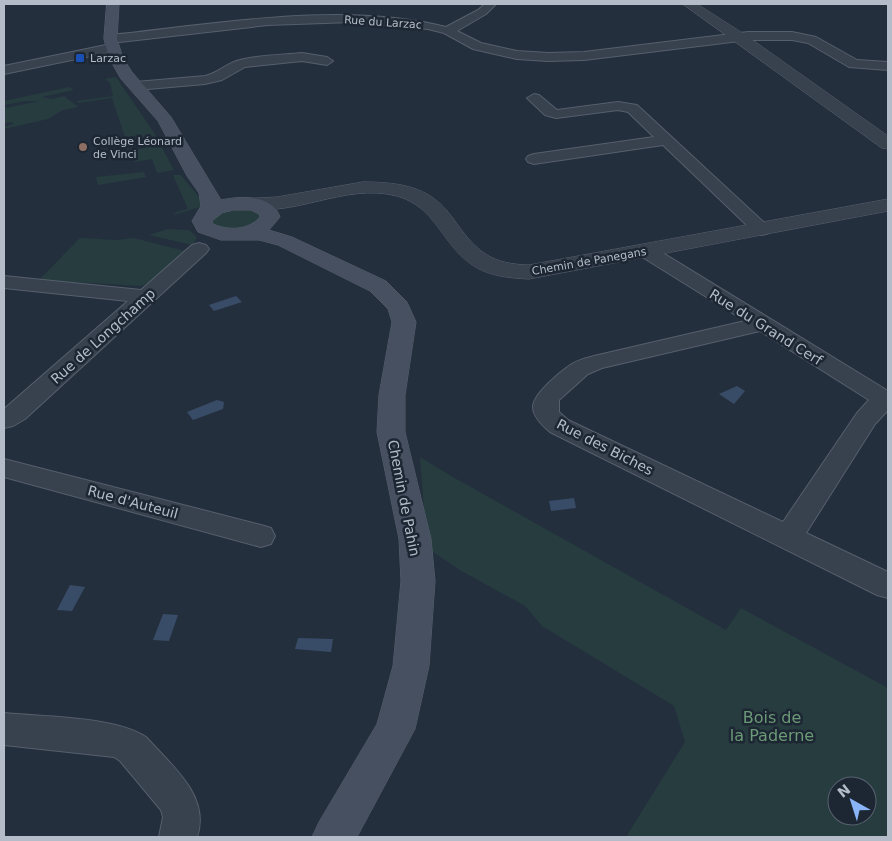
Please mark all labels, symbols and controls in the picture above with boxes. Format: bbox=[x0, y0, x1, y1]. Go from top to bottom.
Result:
street label: Rue du Larzac bbox=[344, 13, 422, 32]
marker: Larzac bbox=[74, 52, 86, 64]
place label: Larzac bbox=[90, 52, 126, 65]
place label: Collège Léonard de Vinci bbox=[93, 135, 182, 161]
marker: Collège Léonard de Vinci bbox=[77, 141, 89, 153]
street label: Chemin de Panegans bbox=[531, 245, 648, 278]
street label: Rue de Longchamp bbox=[48, 285, 158, 387]
street label: Rue du Grand Cerf bbox=[707, 286, 826, 369]
street label: Rue des Biches bbox=[554, 416, 656, 478]
street label: Chemin de Pahin bbox=[385, 439, 423, 557]
street label: Rue d'Auteuil bbox=[86, 482, 180, 522]
park label: Bois de la Paderne bbox=[730, 708, 814, 745]
north arrow bbox=[827, 776, 877, 826]
text: N bbox=[834, 781, 853, 801]

